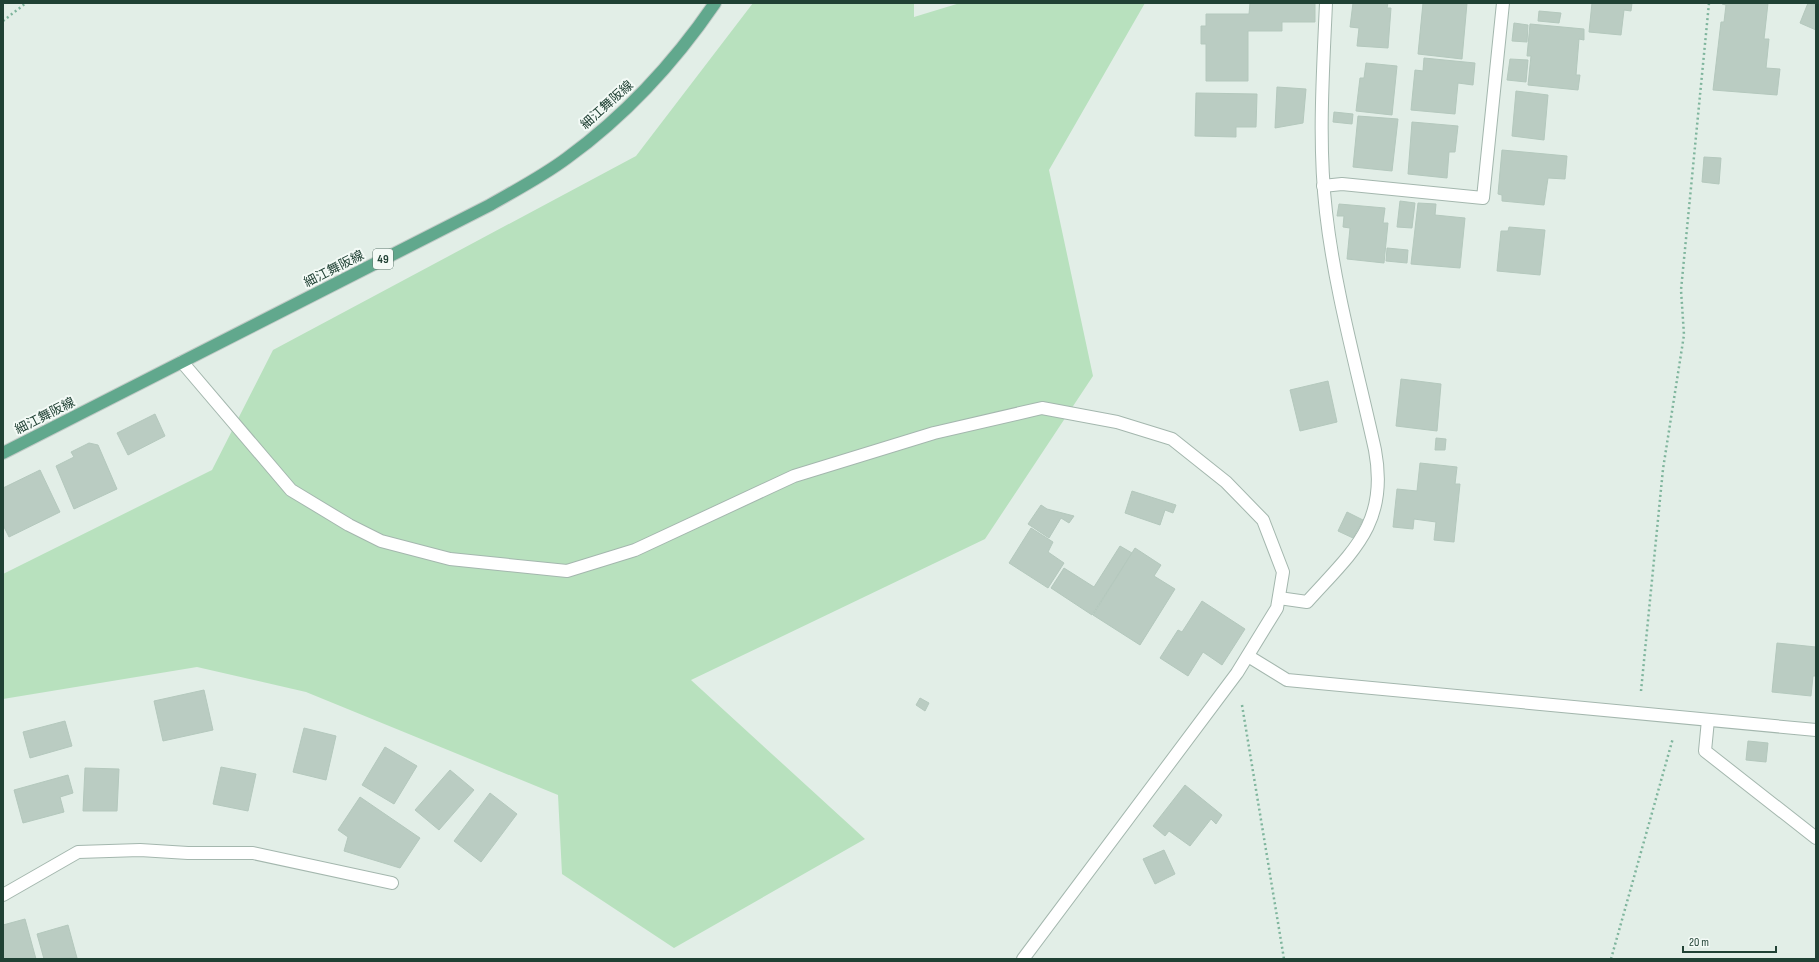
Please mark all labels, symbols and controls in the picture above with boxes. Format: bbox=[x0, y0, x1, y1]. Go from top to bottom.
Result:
street label: 細江舞阪線 bbox=[577, 77, 637, 133]
street label: 細江舞阪線 bbox=[301, 247, 367, 291]
road number: 49 bbox=[373, 249, 393, 269]
street label: 細江舞阪線 bbox=[12, 394, 78, 438]
scale bar bbox=[1683, 928, 1776, 954]
text: 20 m bbox=[1689, 935, 1709, 950]

